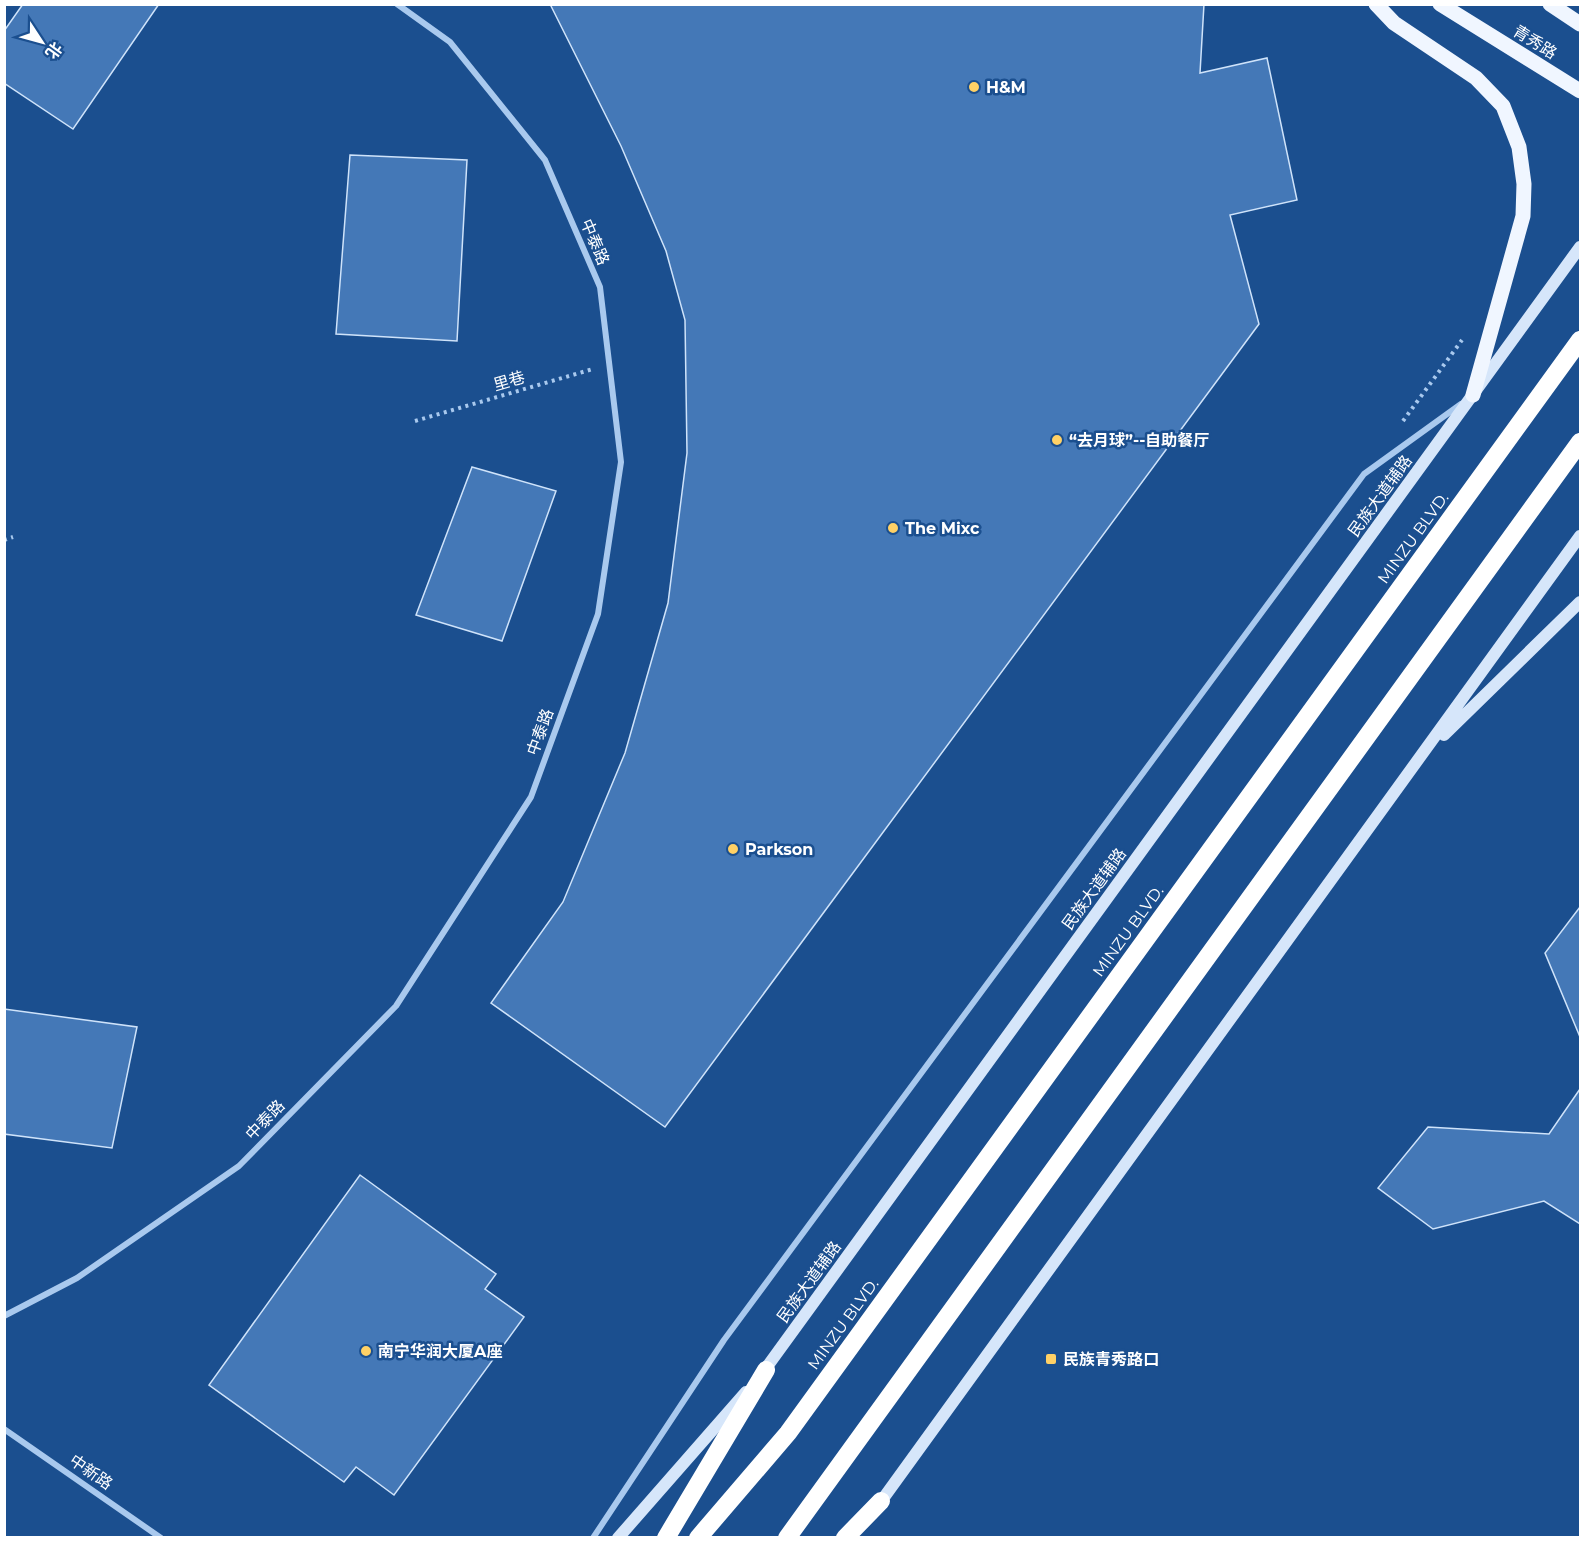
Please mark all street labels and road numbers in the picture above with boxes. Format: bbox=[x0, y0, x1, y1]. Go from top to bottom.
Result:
street label: 青秀路 bbox=[1510, 21, 1560, 63]
street label: 中泰路 bbox=[577, 216, 613, 268]
street label: 里巷 bbox=[491, 367, 527, 395]
street label: 民族大道辅路 bbox=[1344, 452, 1416, 540]
street label: MINZU BLVD. bbox=[1373, 489, 1453, 587]
street label: 中泰路 bbox=[523, 706, 557, 758]
street label: 民族大道辅路 bbox=[1058, 845, 1130, 933]
street label: MINZU BLVD. bbox=[1088, 882, 1168, 980]
street label: 中泰路 bbox=[241, 1096, 289, 1144]
street label: 民族大道辅路 bbox=[773, 1238, 845, 1326]
street label: MINZU BLVD. bbox=[803, 1275, 883, 1373]
street label: 中新路 bbox=[66, 1450, 116, 1494]

